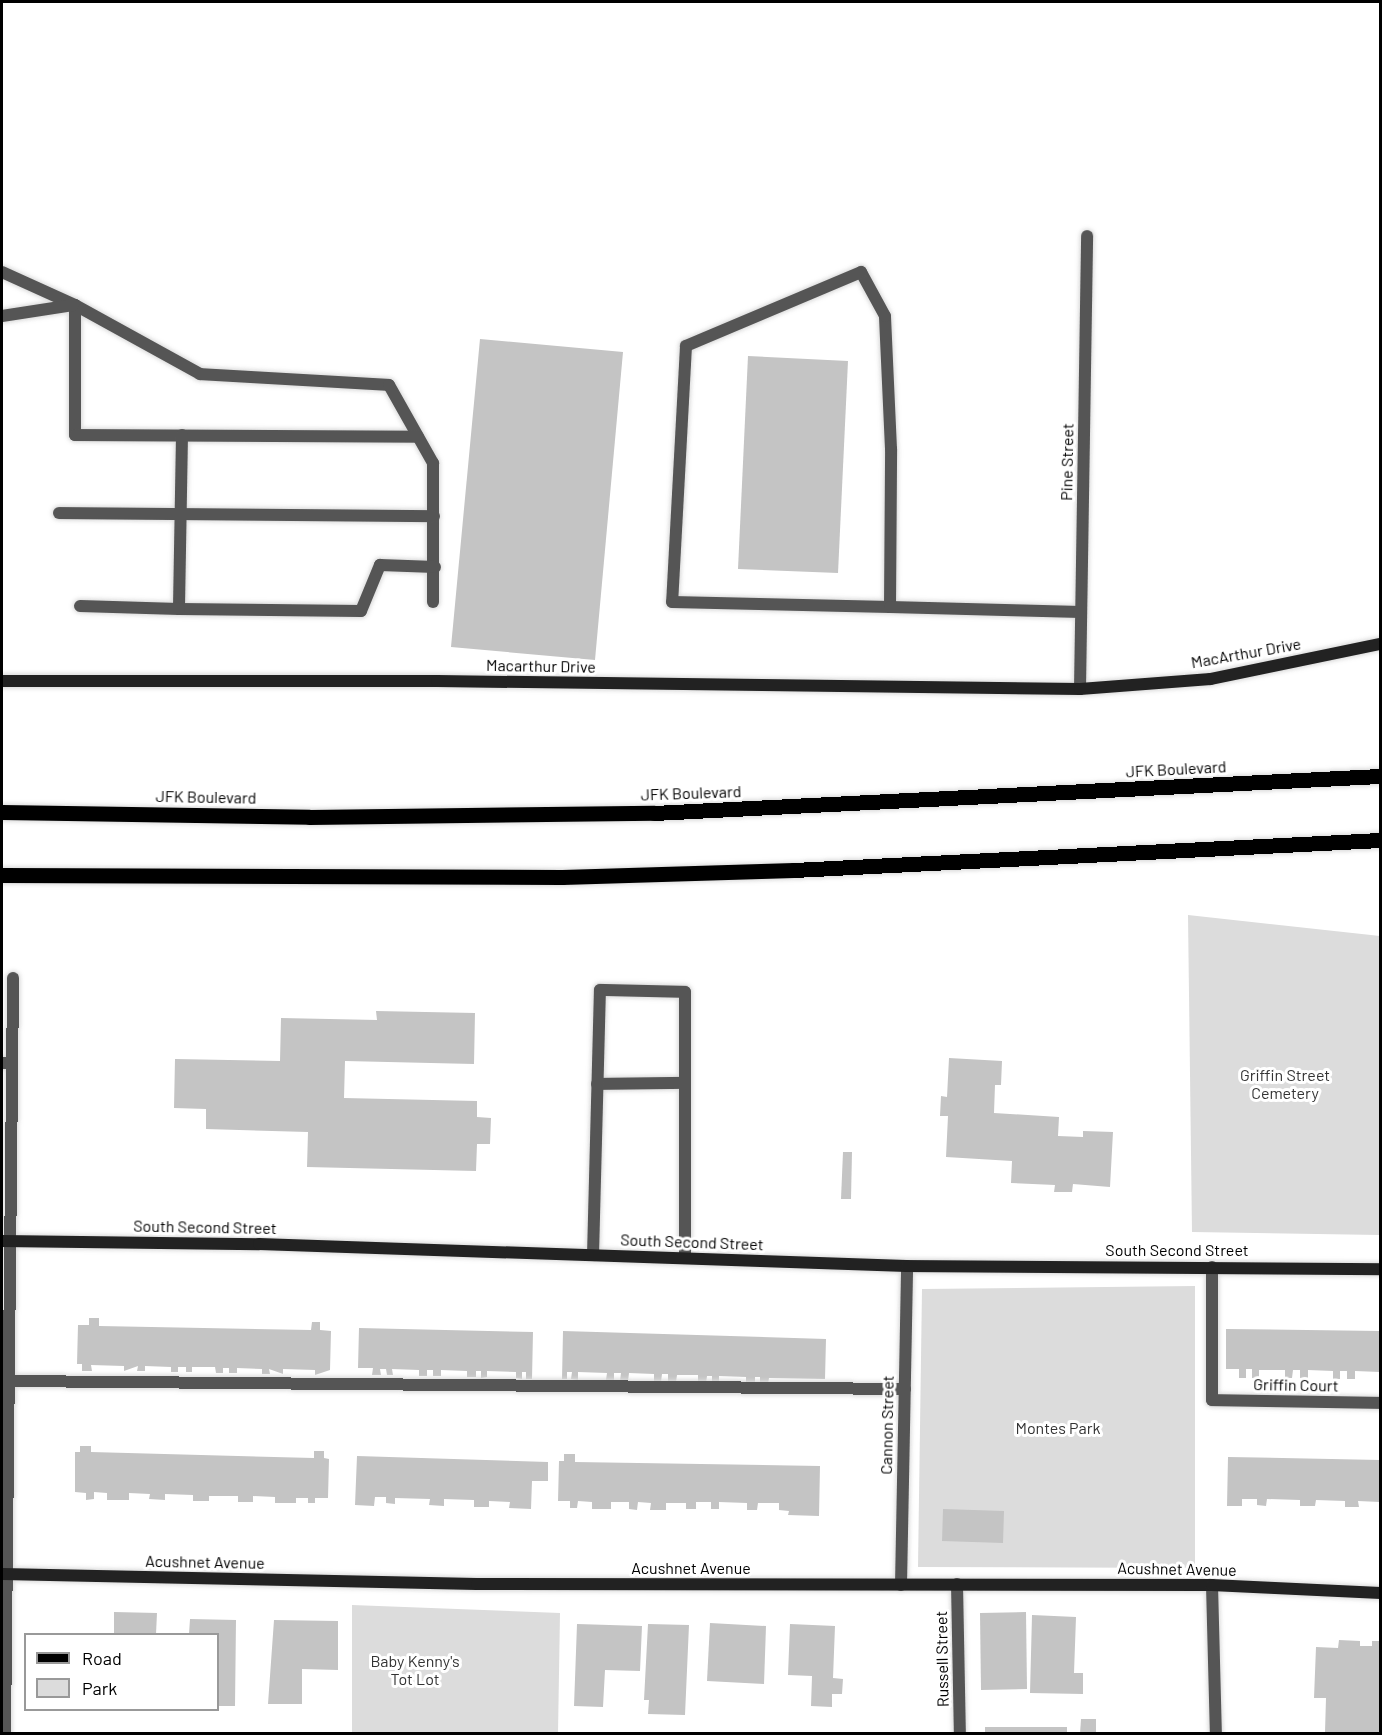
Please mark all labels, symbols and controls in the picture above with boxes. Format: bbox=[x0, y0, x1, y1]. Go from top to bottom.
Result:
street label: Pine Street bbox=[1057, 423, 1077, 501]
street label: MacArthur Drive bbox=[1189, 634, 1303, 672]
street label: Macarthur Drive bbox=[486, 655, 596, 677]
street label: JFK Boulevard bbox=[1125, 757, 1227, 781]
street label: JFK Boulevard bbox=[640, 782, 742, 804]
street label: JFK Boulevard bbox=[155, 787, 257, 807]
park label: Griffin Street Cemetery bbox=[1240, 1065, 1330, 1103]
street label: South Second Street bbox=[133, 1216, 277, 1238]
street label: South Second Street bbox=[620, 1230, 764, 1254]
street label: South Second Street bbox=[1105, 1240, 1249, 1260]
street label: Cannon Street bbox=[877, 1375, 897, 1475]
street label: Griffin Court bbox=[1253, 1375, 1339, 1395]
park label: Montes Park bbox=[1015, 1418, 1101, 1438]
street label: Acushnet Avenue bbox=[145, 1551, 265, 1573]
street label: Acushnet Avenue bbox=[631, 1558, 751, 1578]
street label: Acushnet Avenue bbox=[1117, 1558, 1237, 1580]
street label: Russell Street bbox=[932, 1611, 952, 1707]
legend bbox=[24, 1633, 219, 1711]
text: Road bbox=[82, 1647, 122, 1669]
park label: Baby Kenny's Tot Lot bbox=[370, 1651, 460, 1689]
text: Park bbox=[82, 1677, 117, 1699]

